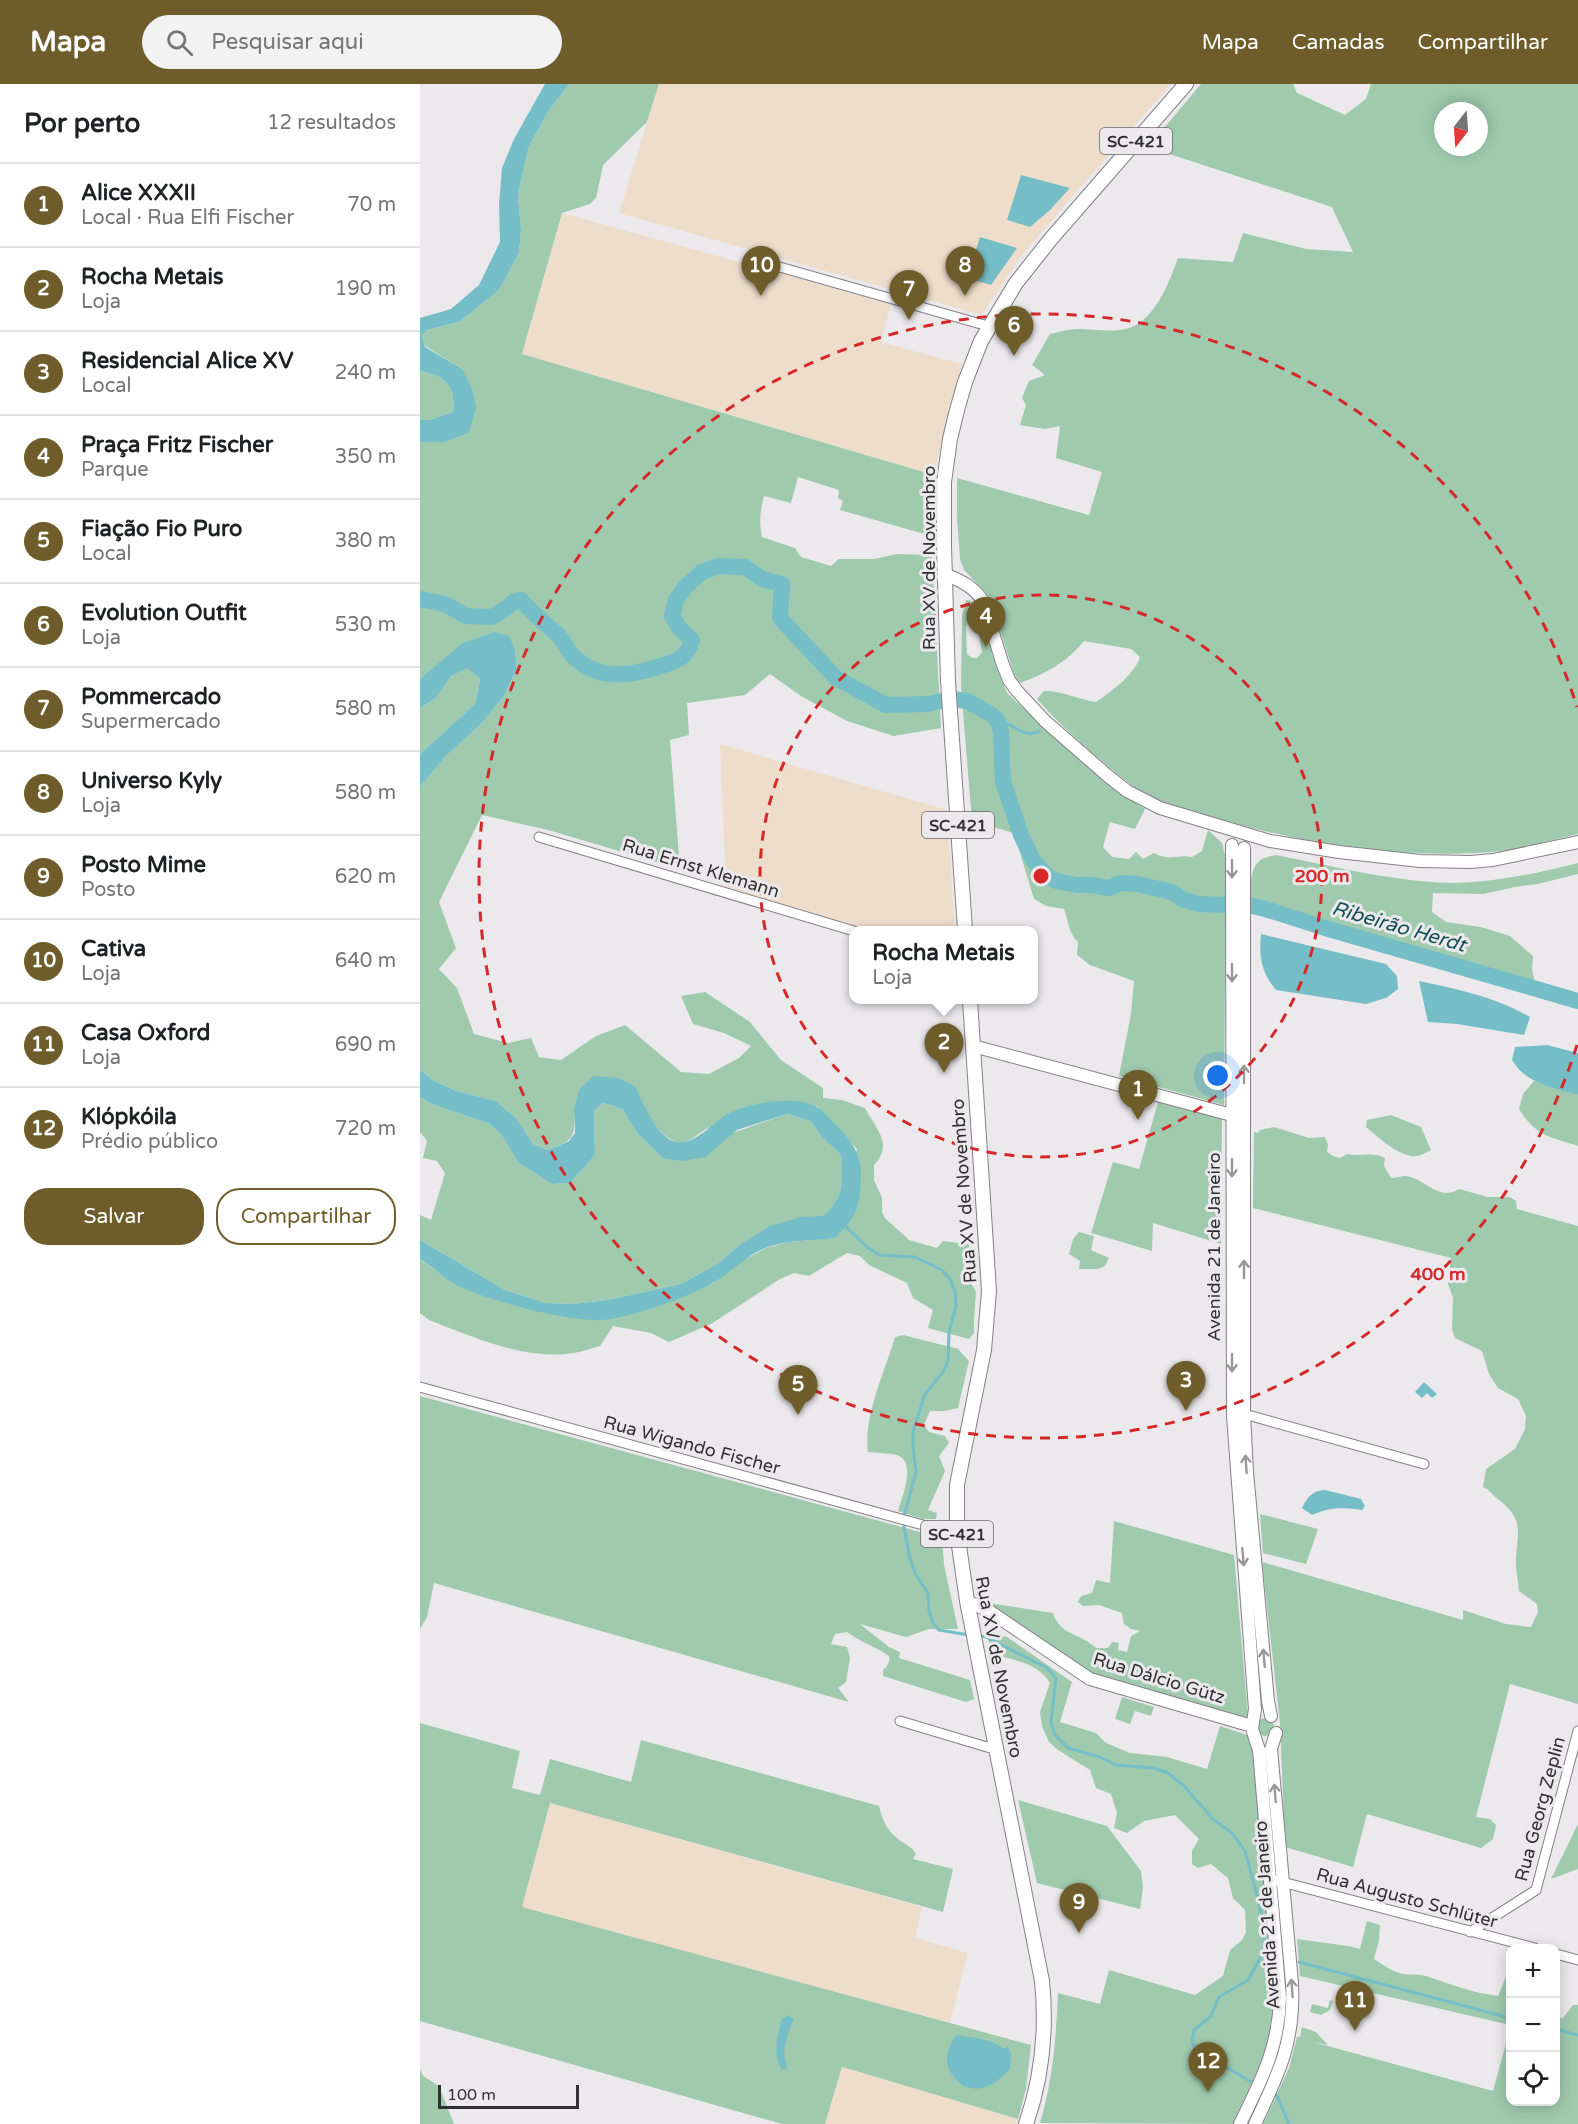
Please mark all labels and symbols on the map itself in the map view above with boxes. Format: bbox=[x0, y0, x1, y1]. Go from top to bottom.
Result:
north arrow bbox=[1434, 102, 1488, 156]
road number: SC-421 bbox=[1100, 128, 1172, 154]
pin: 10 bbox=[742, 246, 780, 296]
pin: 8 bbox=[946, 246, 984, 296]
pin: 7 bbox=[890, 270, 928, 320]
pin: 6 bbox=[994, 306, 1034, 356]
street label: Rua XV de Novembro bbox=[918, 466, 940, 650]
pin: 4 bbox=[966, 598, 1006, 647]
road number: SC-421 bbox=[922, 812, 994, 838]
street label: Rua Ernst Klemann bbox=[620, 834, 782, 902]
one-way arrow bbox=[1226, 859, 1238, 879]
text: 200 m bbox=[1294, 865, 1350, 887]
centre of rings bbox=[1031, 866, 1051, 886]
water label: Ribeirão Herdt bbox=[1329, 896, 1471, 958]
one-way arrow bbox=[1226, 962, 1238, 982]
pin: 2 bbox=[924, 1024, 964, 1073]
your location bbox=[1203, 1061, 1232, 1090]
one-way arrow bbox=[1238, 1064, 1250, 1084]
pin: 1 bbox=[1118, 1070, 1158, 1120]
street label: Rua XV de Novembro bbox=[947, 1098, 981, 1284]
street label: Avenida 21 de Janeiro bbox=[1203, 1152, 1225, 1342]
one-way arrow bbox=[1226, 1157, 1238, 1177]
one-way arrow bbox=[1238, 1259, 1250, 1279]
text: 400 m bbox=[1410, 1263, 1466, 1285]
one-way arrow bbox=[1226, 1352, 1238, 1372]
pin: 3 bbox=[1166, 1362, 1206, 1411]
pin: 5 bbox=[778, 1366, 818, 1415]
street label: Rua Wigando Fischer bbox=[601, 1411, 783, 1479]
one-way arrow bbox=[1241, 1454, 1252, 1474]
road number: SC-421 bbox=[921, 1521, 993, 1547]
one-way arrow bbox=[1238, 1547, 1249, 1567]
street label: Rua XV de Novembro bbox=[971, 1574, 1027, 1760]
street label: Rua Dálcio Gütz bbox=[1090, 1648, 1228, 1709]
one-way arrow bbox=[1258, 1648, 1269, 1668]
street label: Rua Georg Zeplin bbox=[1510, 1734, 1570, 1884]
one-way arrow bbox=[1269, 1784, 1280, 1804]
street label: Avenida 21 de Janeiro bbox=[1249, 1820, 1285, 2010]
street label: Rua Augusto Schlüter bbox=[1314, 1863, 1500, 1933]
pin: 9 bbox=[1060, 1884, 1098, 1933]
one-way arrow bbox=[1287, 1978, 1298, 1998]
pin: 11 bbox=[1336, 1982, 1374, 2031]
pin: 12 bbox=[1188, 2042, 1228, 2092]
scale bar bbox=[438, 2082, 579, 2110]

